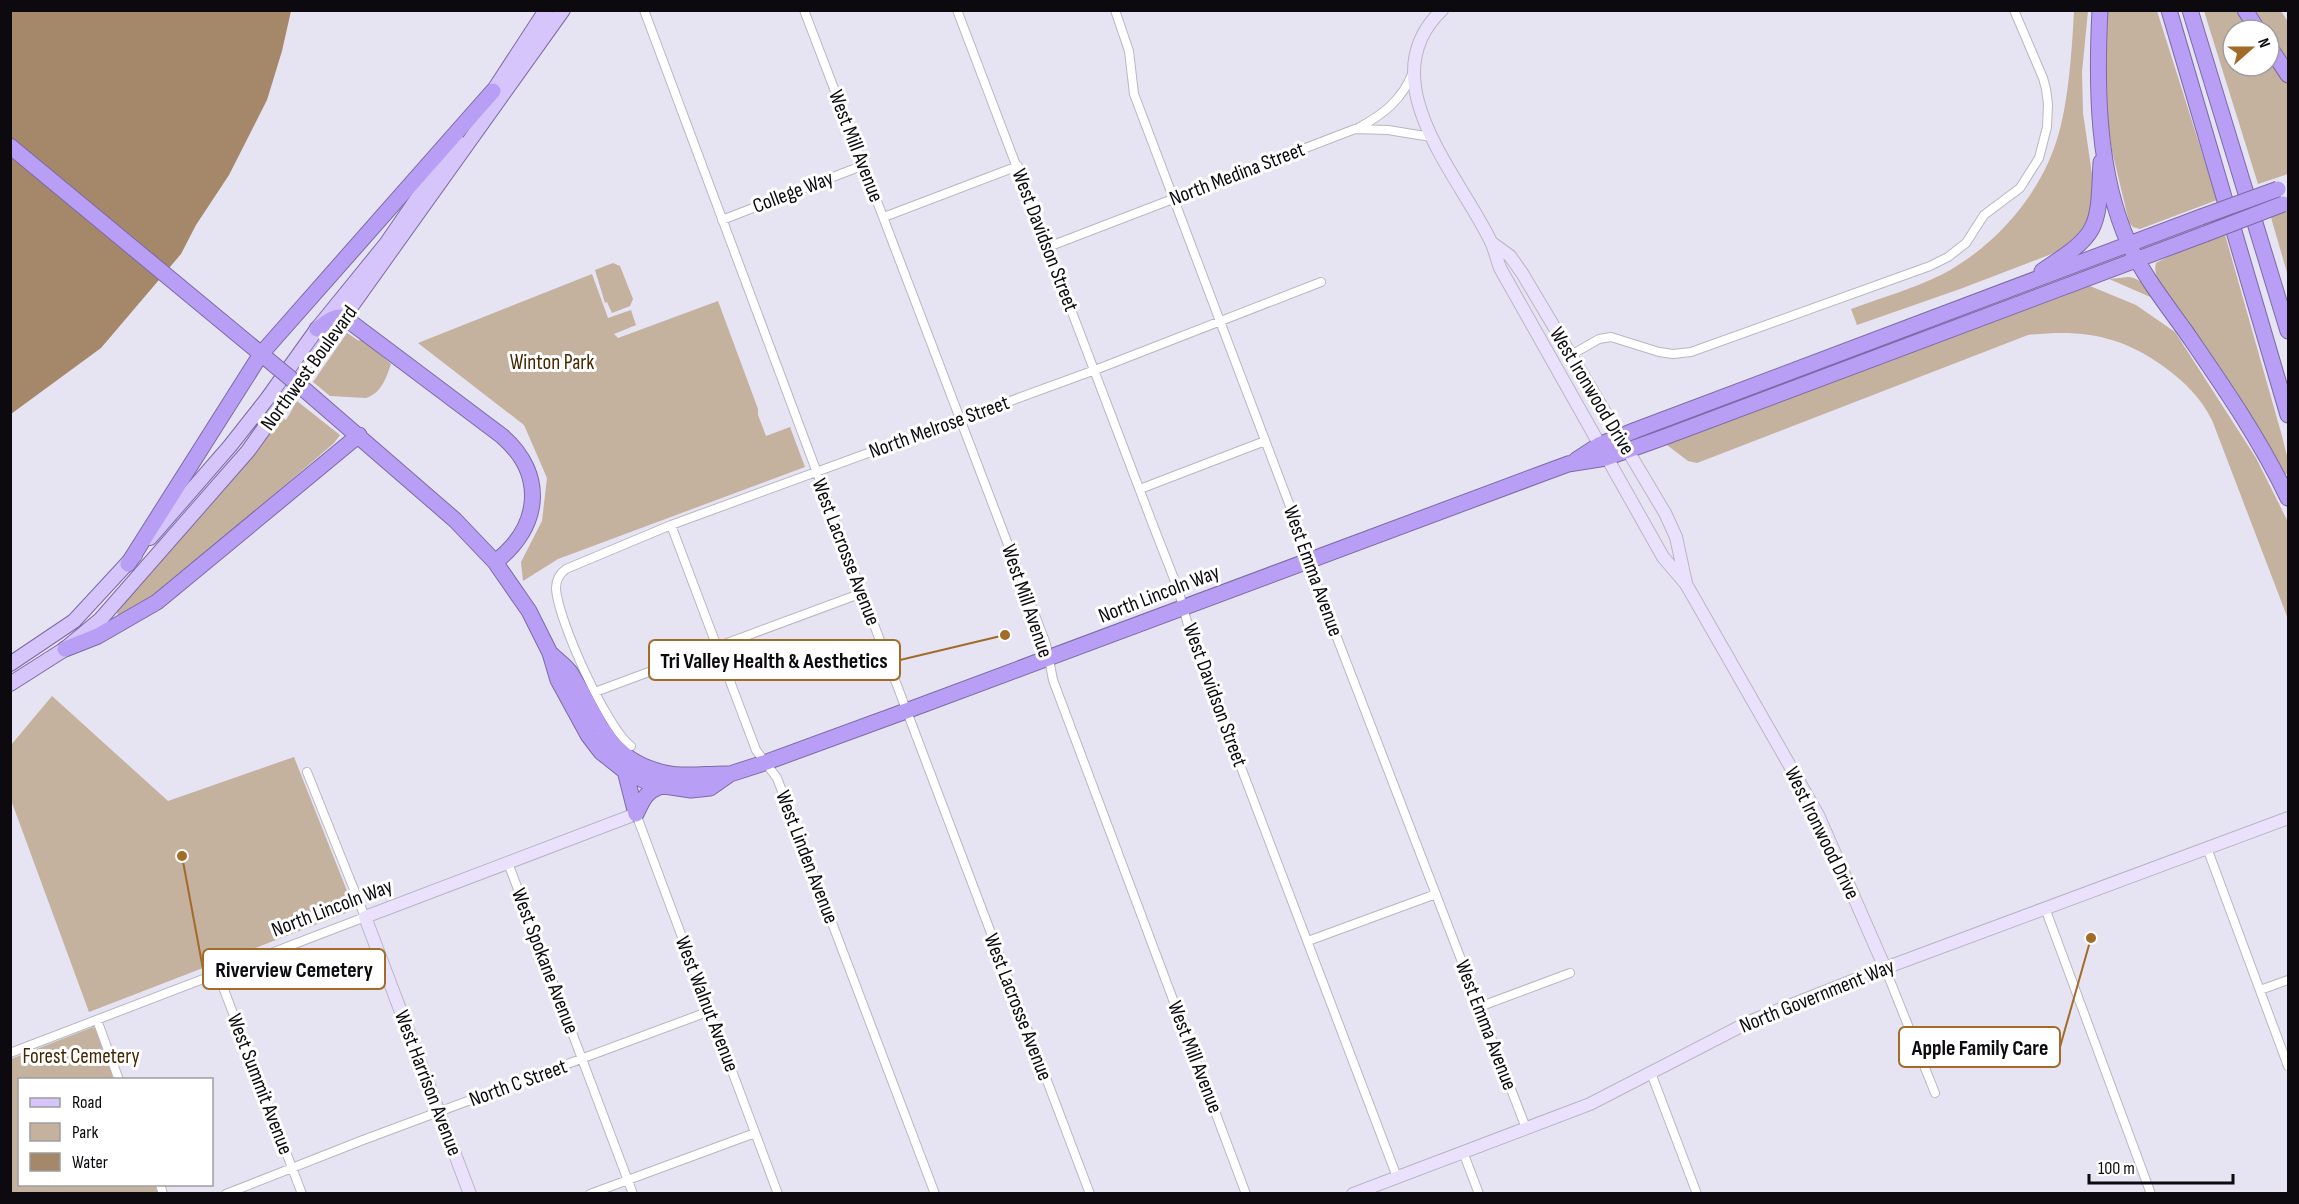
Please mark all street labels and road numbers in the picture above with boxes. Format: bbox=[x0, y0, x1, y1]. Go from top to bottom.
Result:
street label: West Mill Avenue bbox=[823, 86, 889, 206]
street label: North Medina Street bbox=[1166, 137, 1308, 211]
street label: College Way bbox=[749, 165, 837, 219]
street label: West Davidson Street bbox=[1006, 165, 1084, 315]
street label: Northwest Boulevard bbox=[255, 301, 363, 435]
street label: West Ironwood Drive bbox=[1544, 323, 1640, 459]
street label: North Melrose Street bbox=[866, 390, 1012, 464]
street label: West Lacrosse Avenue bbox=[806, 475, 886, 629]
street label: West Emma Avenue bbox=[1278, 502, 1348, 640]
street label: West Mill Avenue bbox=[996, 541, 1058, 661]
street label: North Lincoln Way bbox=[1095, 559, 1223, 629]
street label: West Davidson Street bbox=[1177, 620, 1253, 770]
street label: West Ironwood Drive bbox=[1779, 763, 1865, 903]
street label: West Linden Avenue bbox=[770, 787, 844, 927]
street label: North Lincoln Way bbox=[268, 873, 396, 943]
street label: West Spokane Avenue bbox=[506, 885, 584, 1037]
street label: West Lacrosse Avenue bbox=[978, 930, 1058, 1084]
street label: West Walnut Avenue bbox=[670, 933, 744, 1075]
street label: North Government Way bbox=[1736, 954, 1898, 1038]
street label: West Emma Avenue bbox=[1450, 956, 1522, 1094]
street label: West Mill Avenue bbox=[1162, 997, 1228, 1117]
street label: West Harrison Avenue bbox=[389, 1007, 467, 1159]
street label: West Summit Avenue bbox=[222, 1010, 298, 1158]
street label: North C Street bbox=[466, 1054, 570, 1112]

